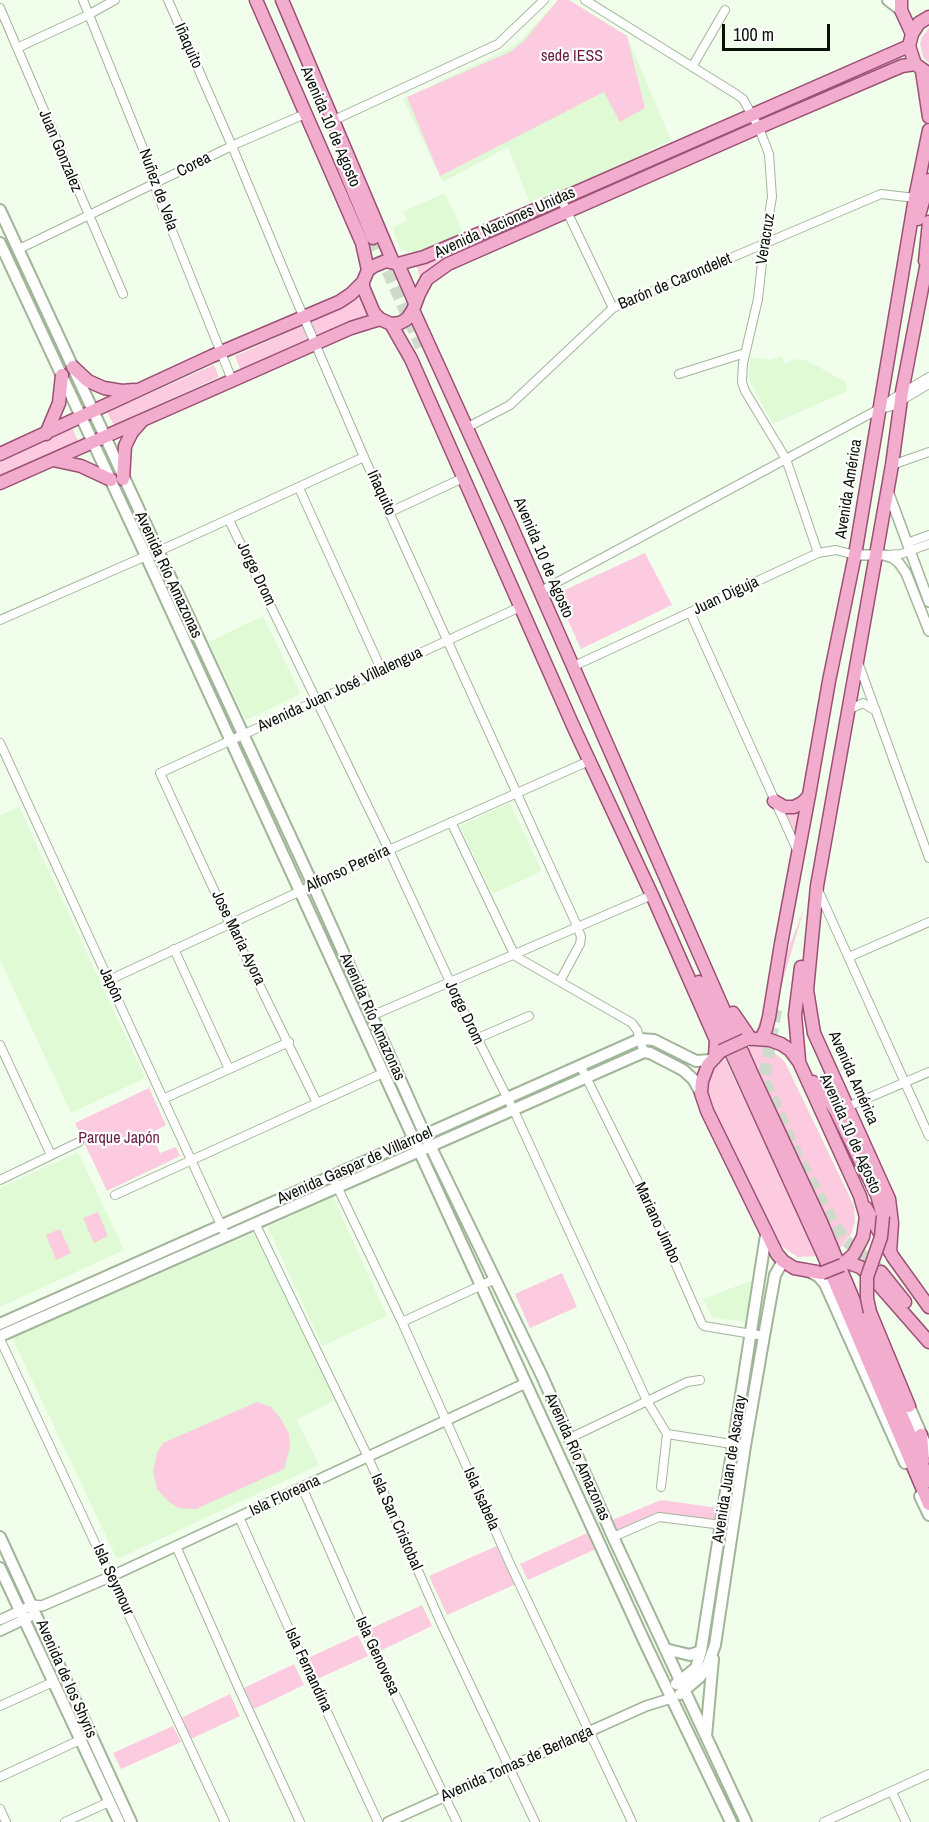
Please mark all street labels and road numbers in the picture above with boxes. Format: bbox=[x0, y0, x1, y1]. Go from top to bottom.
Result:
street label: Iñaquito bbox=[170, 20, 206, 72]
street label: Avenida 10 de Agosto bbox=[296, 64, 364, 190]
street label: Juan Gonzalez bbox=[34, 107, 86, 195]
street label: Nuñez de Vela bbox=[134, 147, 182, 233]
street label: Corea bbox=[174, 148, 214, 182]
street label: Avenida Naciones Unidas bbox=[432, 183, 578, 263]
street label: Veracruz bbox=[752, 212, 780, 266]
street label: Barón de Carondelet bbox=[616, 250, 734, 314]
street label: Avenida América bbox=[832, 438, 866, 540]
street label: Iñaquito bbox=[362, 467, 400, 519]
street label: Avenida 10 de Agosto bbox=[509, 495, 577, 621]
street label: Avenida Río Amazonas bbox=[130, 509, 206, 641]
street label: Jorge Drom bbox=[232, 539, 280, 609]
street label: Juan Diguja bbox=[690, 573, 762, 619]
street label: Avenida Juan José Villalengua bbox=[255, 643, 425, 737]
street label: Alfonso Pereira bbox=[303, 841, 393, 897]
street label: Jose Maria Ayora bbox=[207, 888, 269, 988]
street label: Avenida Río Amazonas bbox=[335, 950, 409, 1084]
street label: Japón bbox=[95, 965, 127, 1005]
street label: Jorge Drom bbox=[440, 978, 488, 1048]
street label: Avenida América bbox=[824, 1028, 882, 1128]
street label: Avenida 10 de Agosto bbox=[815, 1071, 885, 1197]
street label: Avenida Gaspar de Villarroel bbox=[274, 1123, 436, 1209]
street label: Mariano Jimbo bbox=[630, 1179, 684, 1267]
street label: Avenida Río Amazonas bbox=[540, 1390, 614, 1524]
street label: Avenida Juan de Ascaray bbox=[709, 1394, 751, 1544]
street label: Isla Isabela bbox=[459, 1465, 503, 1533]
street label: Isla Floreana bbox=[247, 1471, 323, 1521]
street label: Isla San Cristobal bbox=[366, 1471, 426, 1573]
street label: Isla Seymour bbox=[88, 1541, 138, 1619]
street label: Isla Genovesa bbox=[351, 1614, 403, 1698]
street label: Avenida de los Shyris bbox=[31, 1617, 101, 1741]
street label: Isla Fernandina bbox=[280, 1625, 336, 1715]
street label: Avenida Tomas de Berlanga bbox=[438, 1722, 596, 1806]

